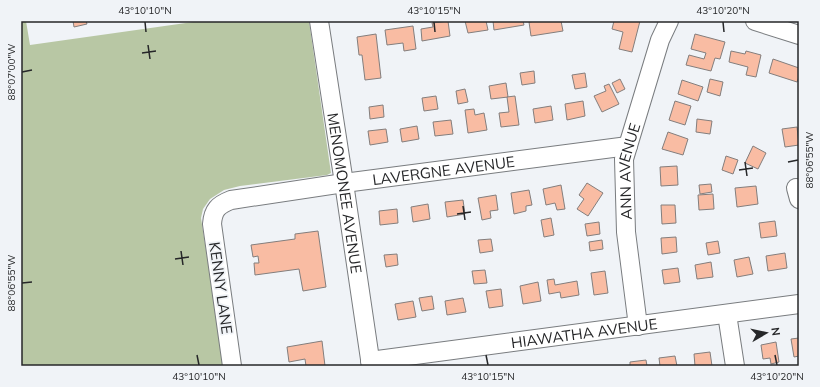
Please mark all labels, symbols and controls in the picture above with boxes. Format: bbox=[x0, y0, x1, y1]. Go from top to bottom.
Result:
text: 43°10'10"N bbox=[118, 4, 172, 17]
text: 43°10'15"N bbox=[407, 4, 461, 17]
text: 43°10'20"N bbox=[696, 4, 750, 17]
text: 88°07'00"W bbox=[5, 44, 18, 100]
street label: MENOMONEE AVENUE bbox=[324, 111, 367, 275]
street label: ANN AVENUE bbox=[614, 121, 644, 220]
text: 88°06'55"W bbox=[803, 132, 816, 188]
street label: LAVERGNE AVENUE bbox=[371, 151, 516, 189]
street label: KENNY LANE bbox=[205, 241, 237, 335]
text: 88°06'55"W bbox=[5, 255, 18, 311]
street label: HIAWATHA AVENUE bbox=[510, 313, 659, 352]
north arrow bbox=[746, 313, 786, 353]
text: N bbox=[768, 326, 783, 337]
text: 43°10'10"N bbox=[172, 370, 226, 383]
text: 43°10'15"N bbox=[461, 370, 515, 383]
text: 43°10'20"N bbox=[750, 370, 804, 383]

